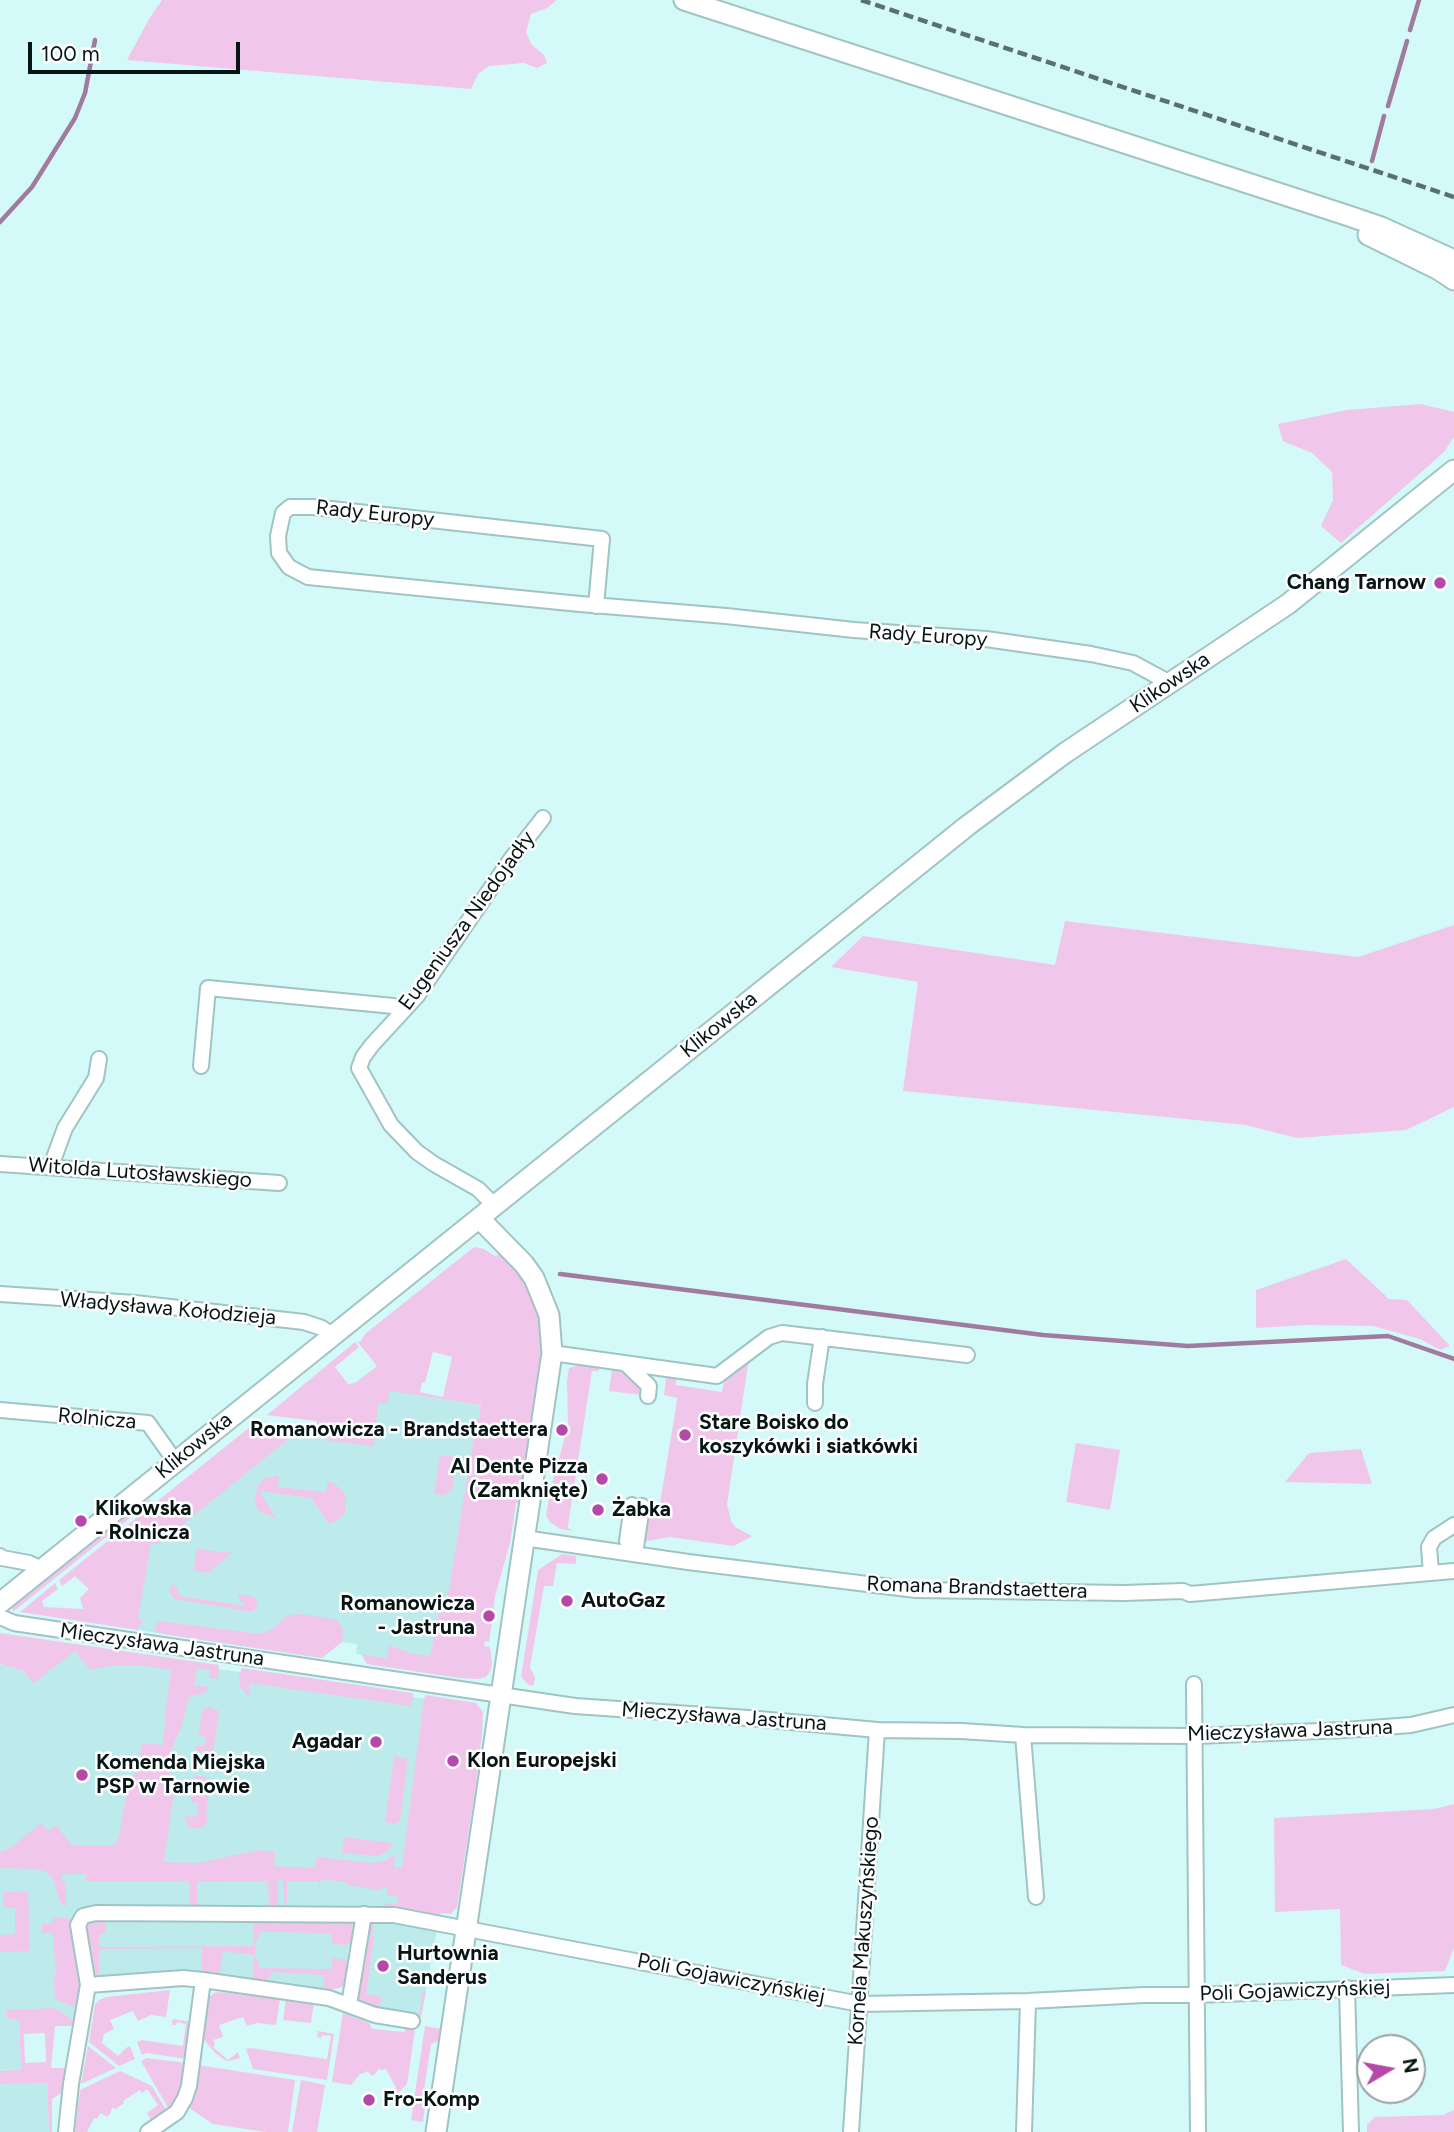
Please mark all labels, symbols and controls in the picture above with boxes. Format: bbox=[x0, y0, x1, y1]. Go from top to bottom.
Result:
scale bar bbox=[32, 28, 243, 72]
text: 100 m bbox=[41, 41, 100, 66]
street label: Rady Europy bbox=[315, 495, 435, 533]
place label: Chang Tarnow bbox=[1287, 570, 1426, 596]
marker: Chang Tarnow bbox=[1432, 575, 1448, 591]
street label: Rady Europy bbox=[868, 619, 988, 653]
street label: Klikowska bbox=[1125, 647, 1215, 719]
street label: Eugeniusza Niedojadły bbox=[394, 827, 540, 1015]
street label: Klikowska bbox=[676, 987, 762, 1063]
street label: Witolda Lutosławskiego bbox=[27, 1153, 253, 1193]
street label: Władysława Kołodzieja bbox=[59, 1287, 277, 1331]
street label: Rolnicza bbox=[57, 1403, 137, 1435]
street label: Klikowska bbox=[151, 1408, 237, 1484]
place label: Stare Boisko do koszykówki i siatkówki bbox=[699, 1410, 918, 1460]
place label: Romanowicza - Brandstaettera bbox=[250, 1417, 548, 1443]
marker: Romanowicza - Brandstaettera bbox=[554, 1422, 570, 1438]
marker: Stare Boisko do koszykówki i siatkówki bbox=[677, 1427, 693, 1443]
place label: Al Dente Pizza (Zamknięte) bbox=[450, 1454, 588, 1504]
marker: Al Dente Pizza (Zamknięte) bbox=[594, 1471, 610, 1487]
place label: Klikowska - Rolnicza bbox=[95, 1496, 191, 1546]
place label: Żabka bbox=[612, 1497, 671, 1523]
marker: Żabka bbox=[590, 1502, 606, 1518]
marker: Klikowska - Rolnicza bbox=[73, 1513, 89, 1529]
street label: Romana Brandstaettera bbox=[866, 1572, 1088, 1604]
place label: AutoGaz bbox=[581, 1588, 665, 1614]
place label: Romanowicza - Jastruna bbox=[340, 1591, 475, 1641]
marker: AutoGaz bbox=[559, 1593, 575, 1609]
marker: Romanowicza - Jastruna bbox=[481, 1608, 497, 1624]
street label: Mieczysława Jastruna bbox=[58, 1618, 266, 1672]
street label: Mieczysława Jastruna bbox=[621, 1697, 827, 1737]
street label: Mieczysława Jastruna bbox=[1187, 1715, 1393, 1747]
place label: Agadar bbox=[292, 1729, 362, 1755]
marker: Agadar bbox=[368, 1734, 384, 1750]
place label: Klon Europejski bbox=[467, 1748, 617, 1774]
place label: Komenda Miejska PSP w Tarnowie bbox=[96, 1750, 265, 1800]
marker: Klon Europejski bbox=[445, 1753, 461, 1769]
marker: Komenda Miejska PSP w Tarnowie bbox=[74, 1767, 90, 1783]
street label: Kornela Makuszyńskiego bbox=[843, 1816, 885, 2046]
place label: Hurtownia Sanderus bbox=[397, 1941, 499, 1991]
street label: Poli Gojawiczyńskiej bbox=[635, 1948, 827, 2010]
marker: Hurtownia Sanderus bbox=[375, 1958, 391, 1974]
street label: Poli Gojawiczyńskiej bbox=[1199, 1975, 1391, 2007]
north arrow bbox=[1356, 2034, 1426, 2104]
text: N bbox=[1398, 2056, 1423, 2075]
place label: Fro-Komp bbox=[383, 2087, 480, 2113]
marker: Fro-Komp bbox=[361, 2092, 377, 2108]

